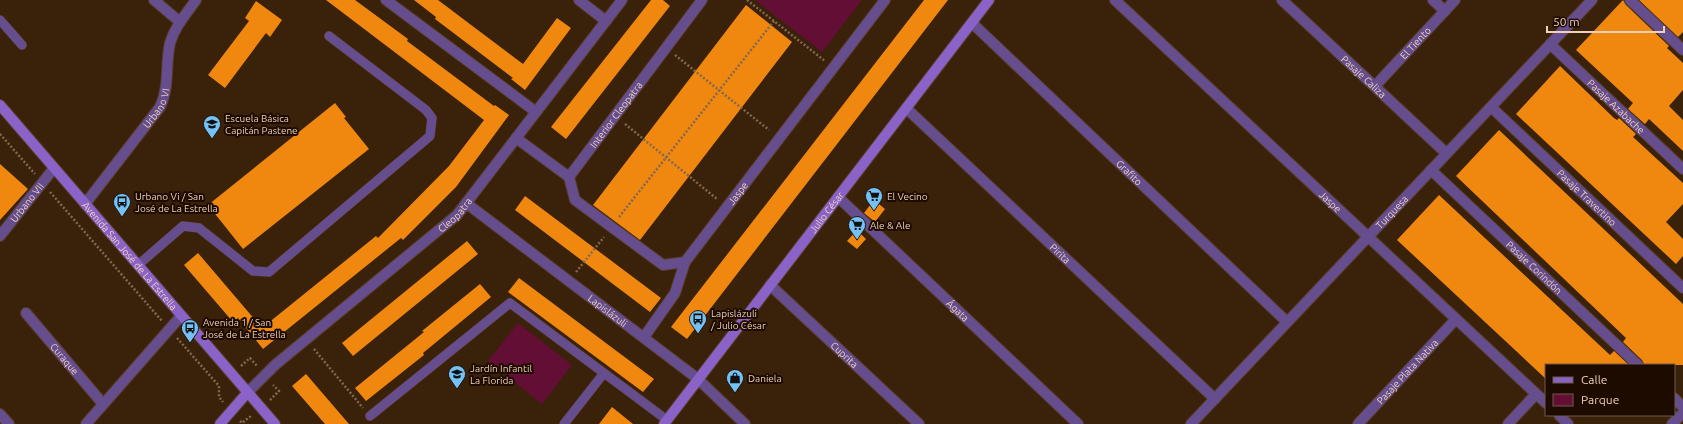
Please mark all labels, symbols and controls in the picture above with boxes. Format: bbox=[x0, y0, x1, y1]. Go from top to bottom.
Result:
scale bar bbox=[1547, 8, 1664, 34]
text: 50 m bbox=[1553, 15, 1580, 28]
street label: El Tiento bbox=[1398, 25, 1433, 61]
street label: Pasaje Caliza bbox=[1339, 53, 1388, 100]
street label: Pasaje Azabache bbox=[1585, 77, 1647, 136]
street label: Interior Cleopatra bbox=[588, 80, 645, 150]
street label: Urbano VI bbox=[141, 87, 171, 130]
place label: Escuela Básica Capitán Pastene bbox=[225, 113, 298, 136]
school or university icon: Escuela Básica Capitán Pastene bbox=[202, 114, 222, 139]
street label: Grafito bbox=[1114, 158, 1144, 188]
street label: Pasaje Travertino bbox=[1555, 167, 1619, 228]
street label: Jaspe bbox=[726, 180, 750, 207]
street label: Urbano VII bbox=[8, 181, 46, 224]
supermarket icon: El Vecino bbox=[864, 186, 884, 211]
street label: Jaspe bbox=[1317, 189, 1343, 215]
street label: Julio César bbox=[808, 190, 846, 235]
place label: Urbano Vi / San José de La Estrella bbox=[135, 191, 218, 214]
place label: El Vecino bbox=[887, 191, 928, 202]
bus stop icon: Urbano Vi / San José de La Estrella bbox=[112, 192, 132, 217]
street label: Turquesa bbox=[1374, 193, 1410, 231]
street label: Cleopatra bbox=[436, 196, 474, 235]
street label: Avenida San José de La Estrella bbox=[80, 200, 179, 312]
supermarket icon: Ale & Ale bbox=[847, 215, 867, 240]
place label: Ale & Ale bbox=[870, 220, 910, 231]
street label: Pasaje Corindón bbox=[1504, 239, 1564, 296]
street label: Pirita bbox=[1048, 242, 1072, 266]
street label: Lapislázuli bbox=[586, 293, 629, 329]
street label: Ágata bbox=[944, 297, 971, 324]
place label: Lapislázuli / Julio César bbox=[710, 308, 766, 331]
bus stop icon: Lapislázuli / Julio César bbox=[688, 309, 708, 334]
place label: Avenida 1 / San José de La Estrella bbox=[203, 317, 286, 340]
bus stop icon: Avenida 1 / San José de La Estrella bbox=[180, 318, 200, 343]
street label: Pasaje Plata Nativa bbox=[1375, 337, 1440, 406]
street label: Cuprita bbox=[828, 340, 860, 370]
street label: Curaque bbox=[48, 341, 81, 377]
place label: Jardín Infantil La Florida bbox=[470, 363, 532, 386]
school or university icon: Jardín Infantil La Florida bbox=[447, 364, 467, 389]
legend bbox=[1545, 364, 1675, 416]
shop icon: Daniela bbox=[725, 368, 745, 393]
place label: Daniela bbox=[748, 373, 782, 384]
text: Calle bbox=[1581, 373, 1607, 386]
text: Parque bbox=[1581, 393, 1619, 406]

